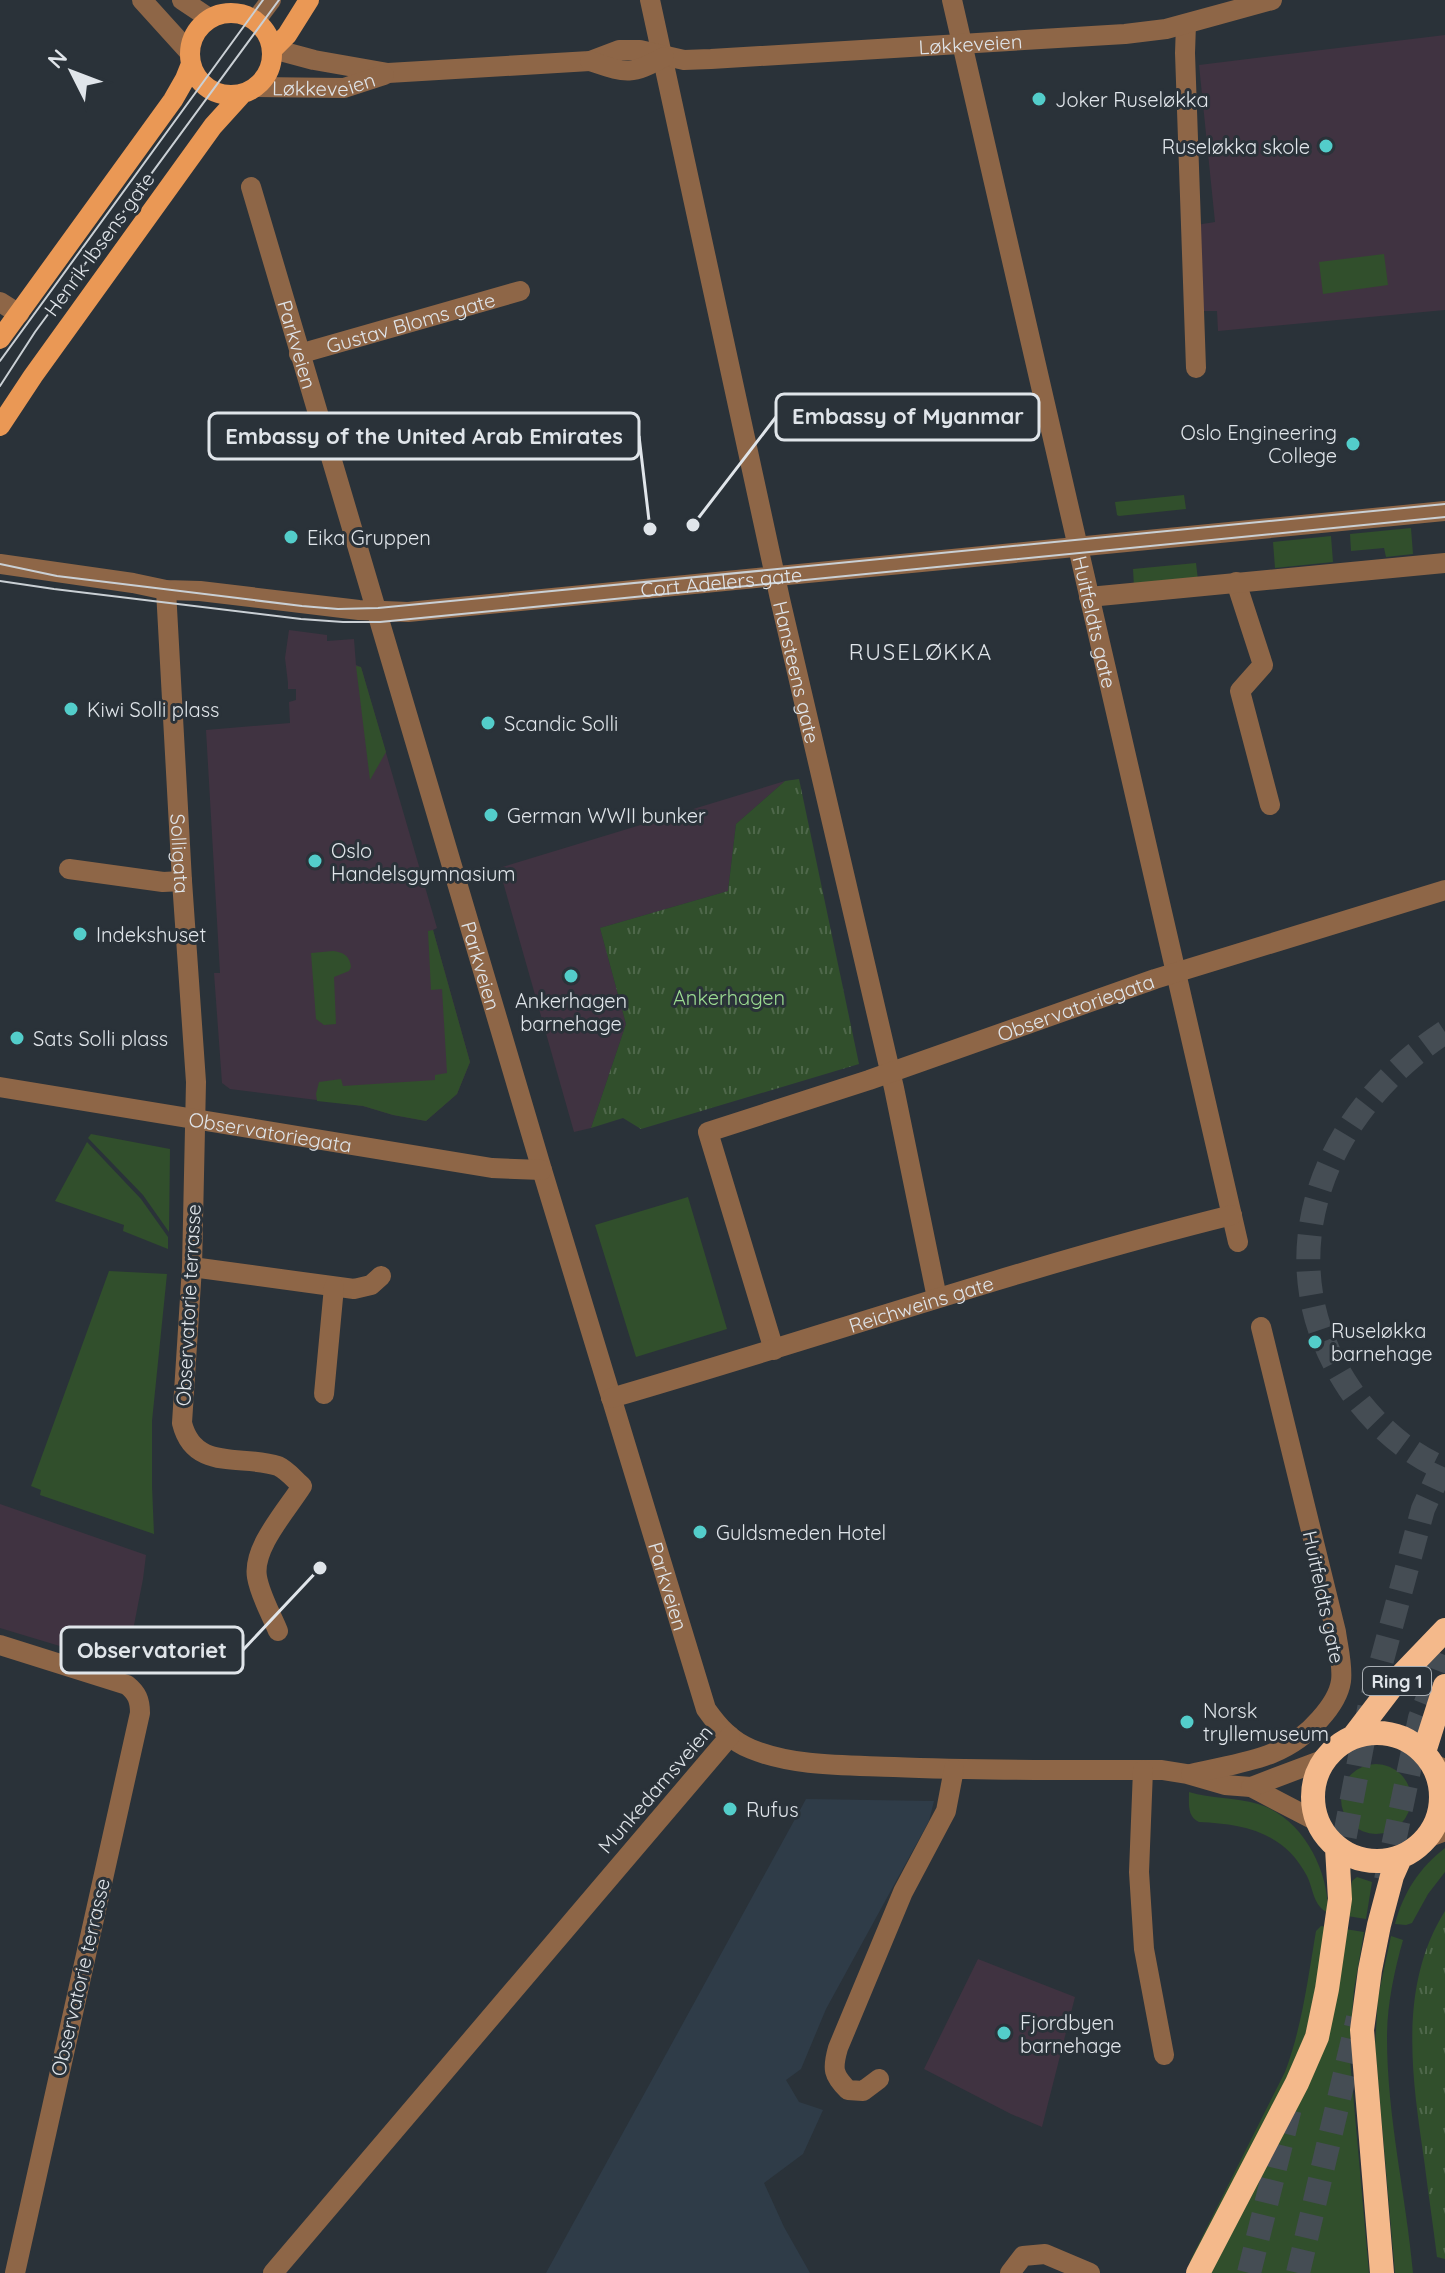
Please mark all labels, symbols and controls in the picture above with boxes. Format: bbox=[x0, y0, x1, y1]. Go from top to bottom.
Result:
street label: Løkkeveien bbox=[918, 28, 1023, 59]
north arrow bbox=[32, 32, 112, 112]
text: N bbox=[41, 43, 73, 74]
street label: Løkkeveien bbox=[272, 66, 378, 101]
place label: Joker Ruseløkka bbox=[1055, 87, 1209, 112]
marker: Joker Ruseløkka bbox=[1030, 90, 1048, 108]
place label: Ruseløkka skole bbox=[1162, 134, 1310, 159]
marker: Ruseløkka skole bbox=[1317, 137, 1335, 155]
street label: Henrik Ibsens gate bbox=[38, 167, 160, 321]
street label: Gustav Bloms gate bbox=[323, 286, 498, 358]
street label: Parkveien bbox=[273, 297, 322, 392]
callout: Embassy of Myanmar bbox=[776, 394, 1039, 440]
text: Embassy of Myanmar bbox=[792, 402, 1024, 430]
callout: Embassy of the United Arab Emirates bbox=[209, 413, 639, 459]
place label: Oslo Engineering College bbox=[1181, 420, 1337, 468]
text: Embassy of the United Arab Emirates bbox=[225, 422, 623, 450]
marker: Oslo Engineering College bbox=[1344, 435, 1362, 453]
place label: Eika Gruppen bbox=[307, 525, 431, 550]
marker: Eika Gruppen bbox=[282, 528, 300, 546]
street label: Huitfeldts gate bbox=[1068, 553, 1123, 690]
street label: Cort Adelers gate bbox=[639, 561, 803, 602]
street label: Hansteens gate bbox=[768, 598, 826, 746]
district label: RUSELØKKA bbox=[849, 638, 993, 666]
place label: Kiwi Solli plass bbox=[87, 697, 219, 722]
marker: Kiwi Solli plass bbox=[62, 700, 80, 718]
place label: Scandic Solli bbox=[504, 711, 618, 736]
marker: Scandic Solli bbox=[479, 714, 497, 732]
place label: German WWII bunker bbox=[507, 803, 706, 828]
marker: German WWII bunker bbox=[482, 806, 500, 824]
street label: Solligata bbox=[166, 813, 195, 895]
place label: Oslo Handelsgymnasium bbox=[331, 838, 516, 886]
marker: Oslo Handelsgymnasium bbox=[306, 852, 324, 870]
street label: Parkveien bbox=[457, 918, 506, 1013]
place label: Indekshuset bbox=[96, 922, 206, 947]
marker: Indekshuset bbox=[71, 925, 89, 943]
marker: Ankerhagen barnehage bbox=[562, 967, 580, 985]
street label: Observatoriegata bbox=[994, 968, 1157, 1046]
park label: Ankerhagen bbox=[673, 985, 785, 1010]
place label: Ankerhagen barnehage bbox=[515, 988, 627, 1036]
place label: Sats Solli plass bbox=[33, 1026, 168, 1051]
marker: Sats Solli plass bbox=[8, 1029, 26, 1047]
street label: Observatoriegata bbox=[187, 1106, 354, 1157]
street label: Observatorie terrasse bbox=[170, 1203, 206, 1407]
street label: Reichweins gate bbox=[845, 1270, 996, 1338]
place label: Ruseløkka barnehage bbox=[1331, 1318, 1433, 1366]
marker: Ruseløkka barnehage bbox=[1306, 1333, 1324, 1351]
place label: Guldsmeden Hotel bbox=[716, 1520, 886, 1545]
marker: Guldsmeden Hotel bbox=[691, 1523, 709, 1541]
street label: Huitfeldts gate bbox=[1298, 1528, 1350, 1666]
street label: Parkveien bbox=[643, 1539, 694, 1633]
callout: Observatoriet bbox=[61, 1627, 243, 1673]
text: Observatoriet bbox=[77, 1636, 227, 1664]
road number: Ring 1 bbox=[1363, 1667, 1431, 1695]
place label: Norsk tryllemuseum bbox=[1203, 1698, 1329, 1746]
marker: Norsk tryllemuseum bbox=[1178, 1713, 1196, 1731]
street label: Munkedamsveien bbox=[592, 1720, 718, 1858]
place label: Rufus bbox=[746, 1797, 799, 1822]
marker: Rufus bbox=[721, 1800, 739, 1818]
street label: Observatorie terrasse bbox=[45, 1876, 115, 2078]
place label: Fjordbyen barnehage bbox=[1020, 2010, 1122, 2058]
marker: Fjordbyen barnehage bbox=[995, 2024, 1013, 2042]

